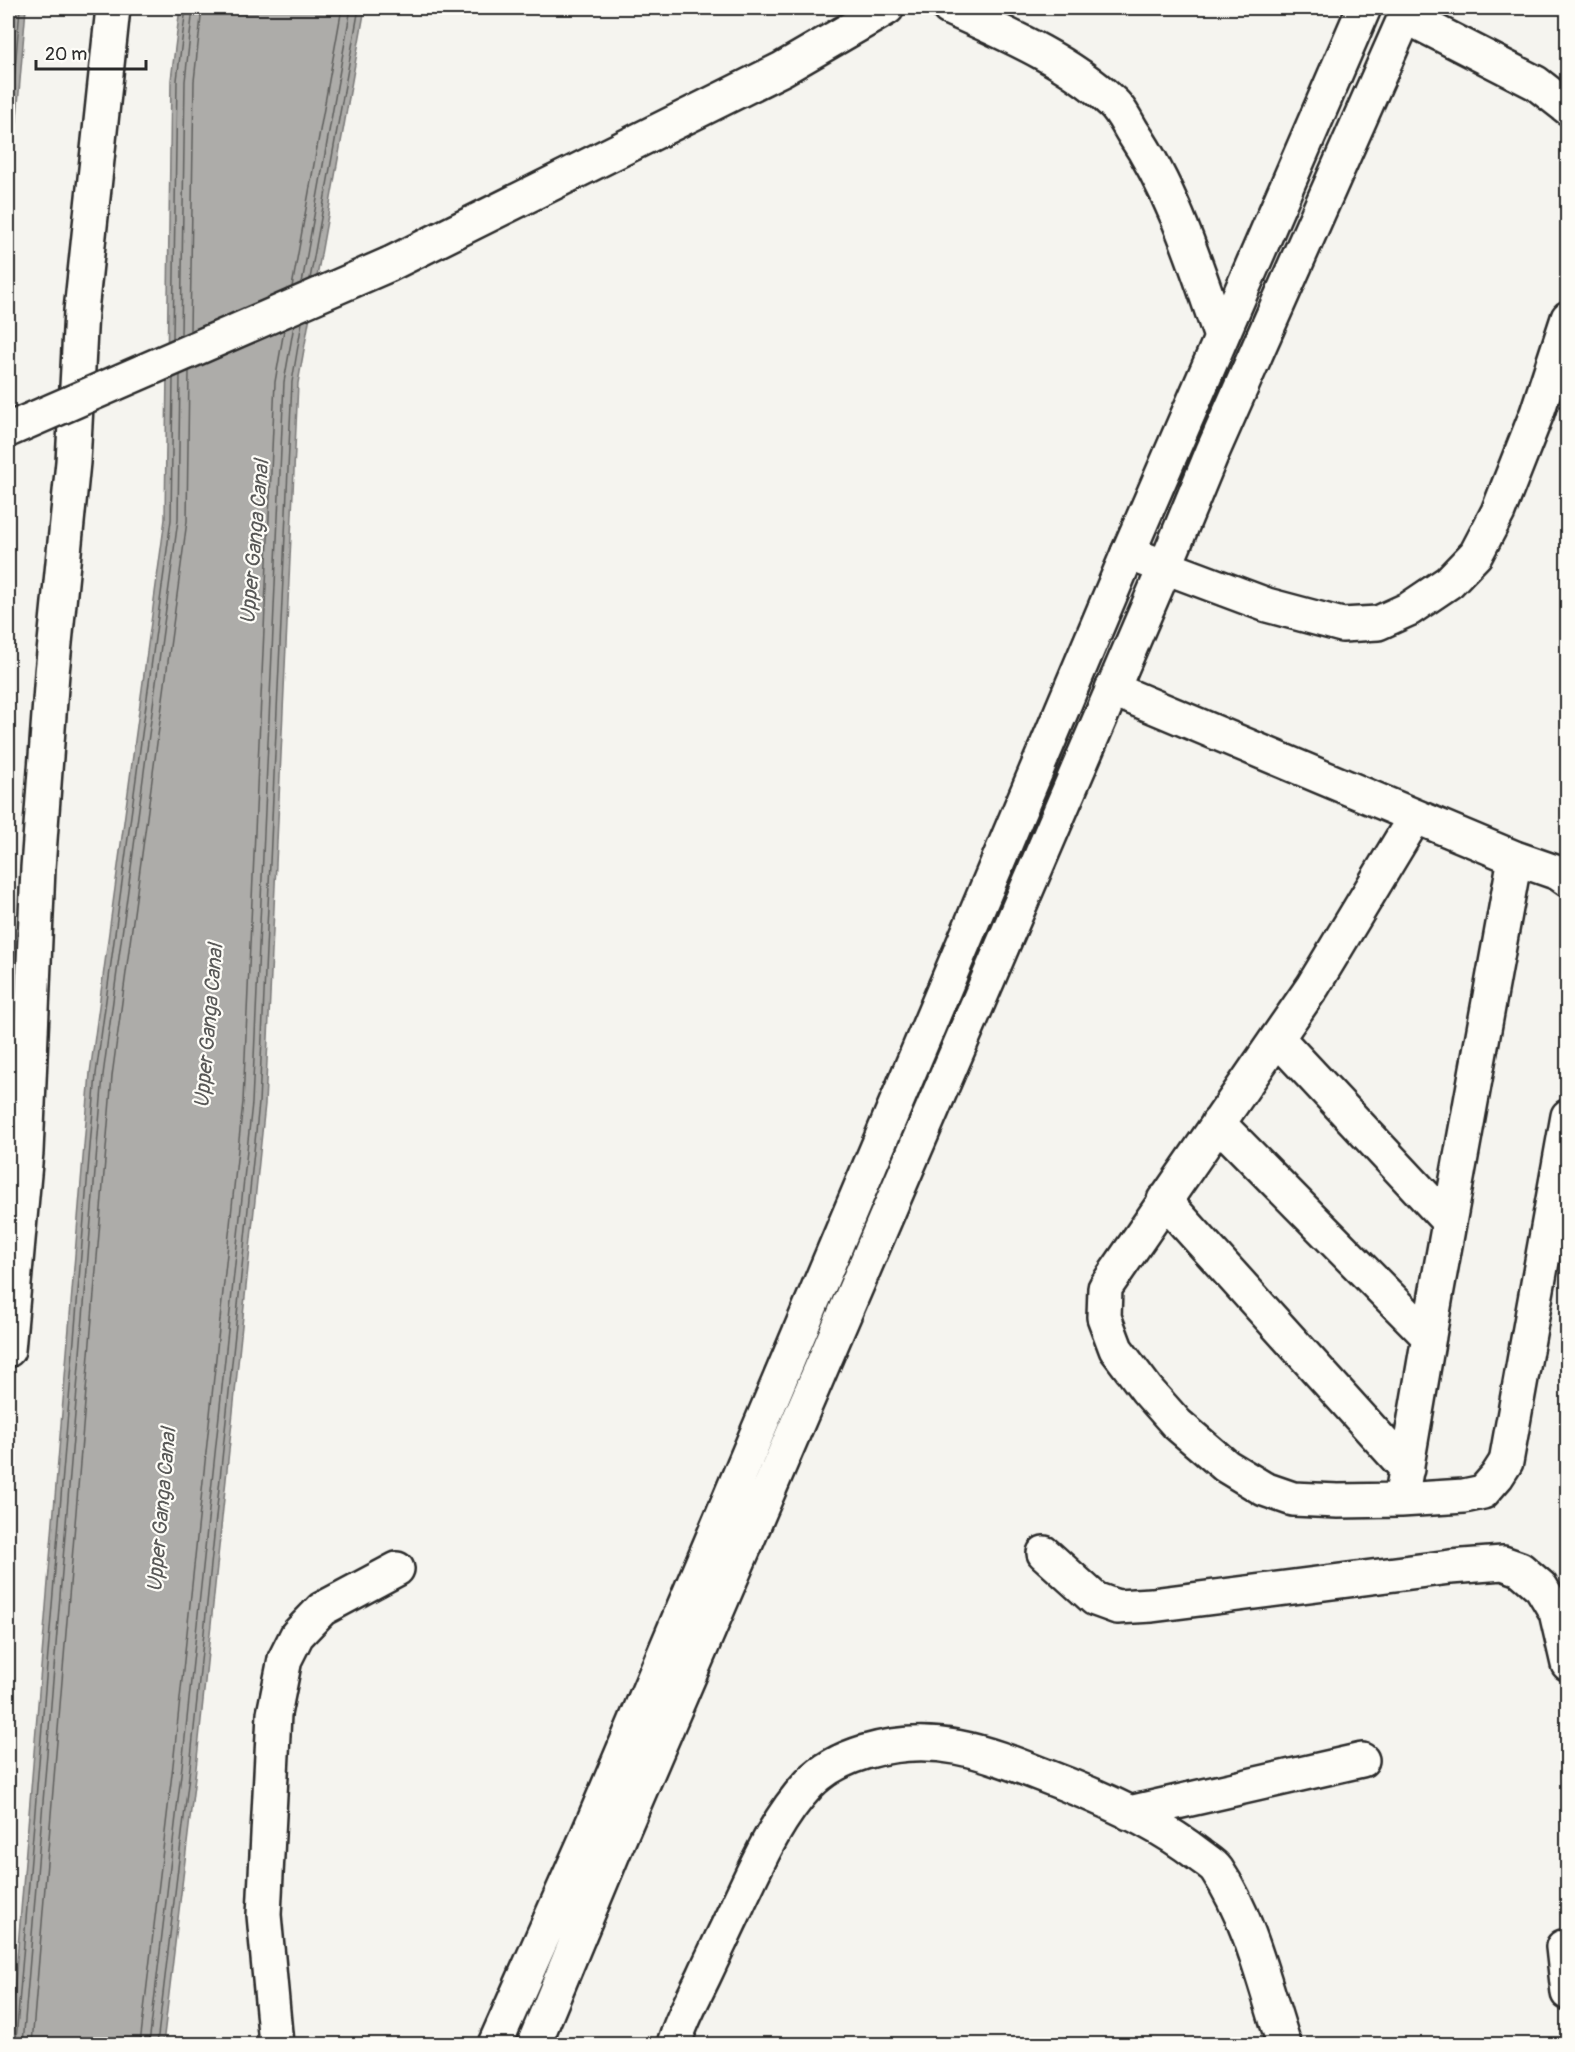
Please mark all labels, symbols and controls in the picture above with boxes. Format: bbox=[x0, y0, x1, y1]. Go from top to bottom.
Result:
scale bar bbox=[36, 33, 146, 71]
text: 20 m bbox=[45, 43, 87, 66]
water label: Upper Ganga Canal bbox=[234, 457, 276, 625]
water label: Upper Ganga Canal bbox=[188, 941, 230, 1109]
water label: Upper Ganga Canal bbox=[141, 1425, 183, 1593]

